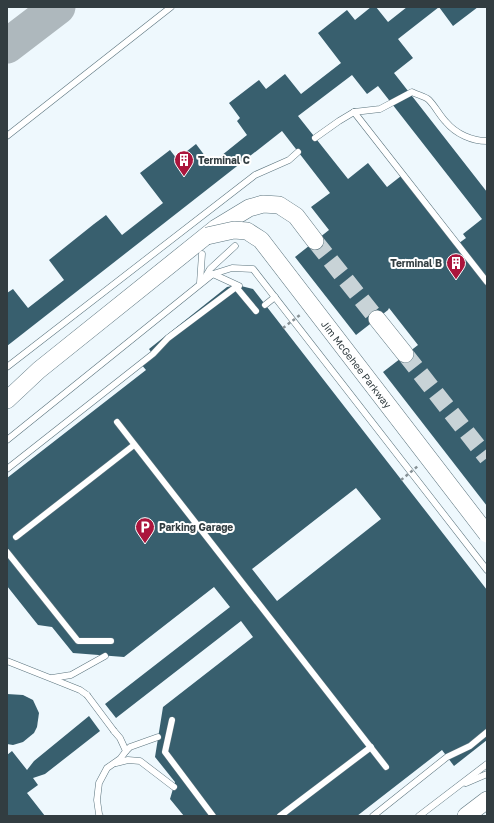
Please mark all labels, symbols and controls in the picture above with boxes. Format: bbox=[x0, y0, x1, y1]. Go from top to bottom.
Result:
building icon: Terminal C bbox=[173, 149, 195, 177]
place label: Terminal C bbox=[198, 154, 250, 166]
building icon: Terminal B bbox=[445, 252, 467, 280]
place label: Terminal B bbox=[390, 257, 442, 269]
street label: Jim McGehee Parkway bbox=[319, 318, 394, 411]
parking icon: Parking Garage bbox=[134, 516, 156, 544]
place label: Parking Garage bbox=[159, 521, 233, 533]

